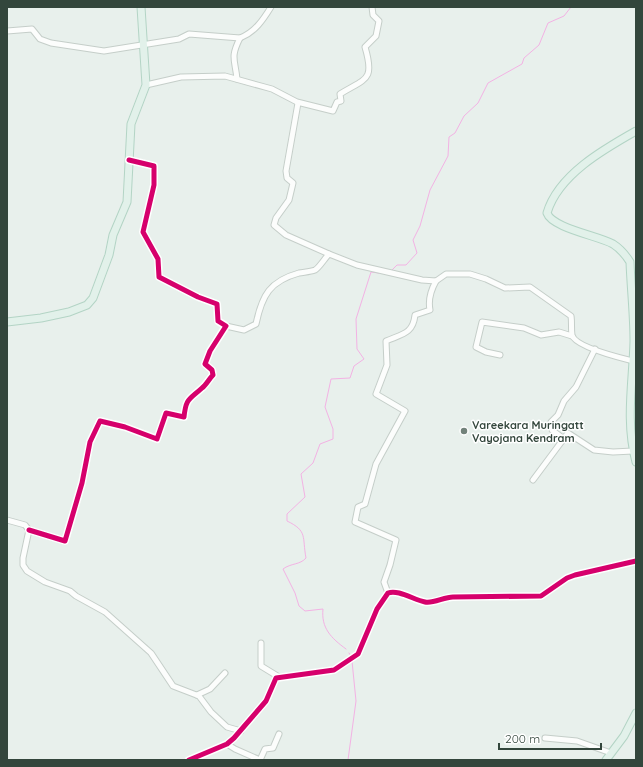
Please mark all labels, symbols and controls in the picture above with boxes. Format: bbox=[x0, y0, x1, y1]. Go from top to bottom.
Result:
place label: Vareekara Muringatt Vayojana Kendram bbox=[472, 418, 584, 445]
marker: Vareekara Muringatt Vayojana Kendram bbox=[459, 426, 469, 436]
scale bar bbox=[499, 725, 601, 751]
text: 200 m bbox=[505, 731, 540, 746]

